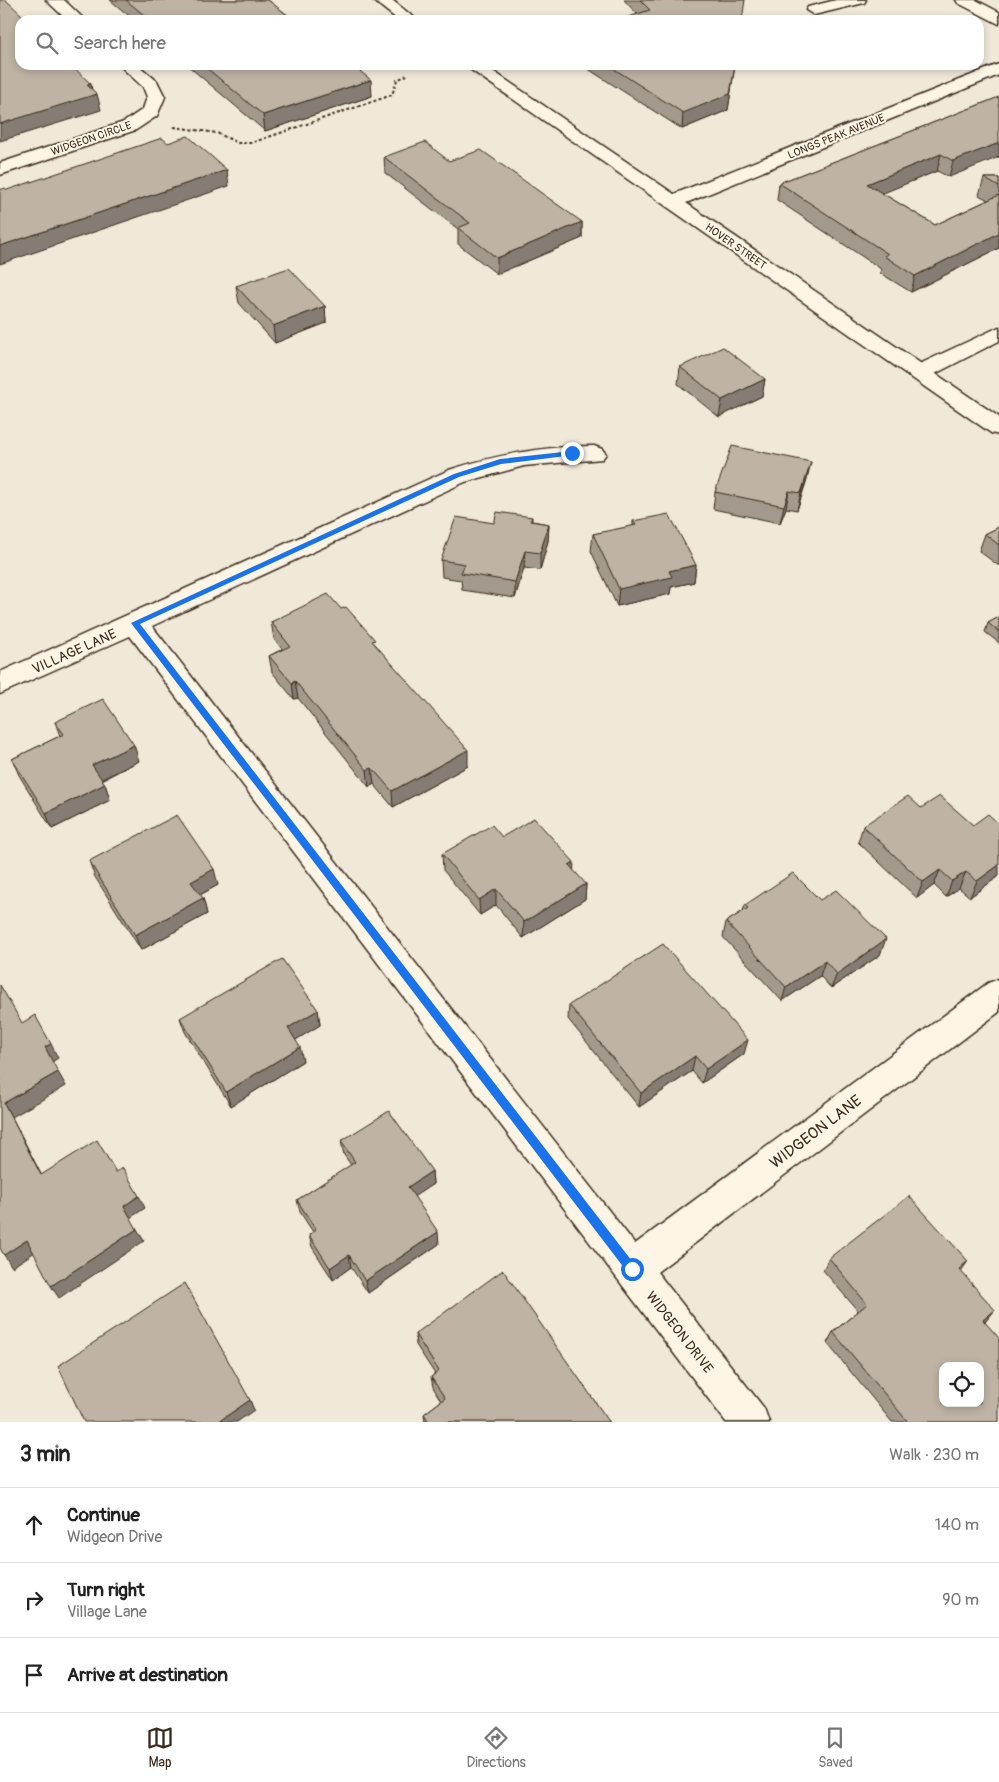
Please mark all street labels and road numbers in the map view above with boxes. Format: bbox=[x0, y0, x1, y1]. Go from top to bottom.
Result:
street label: LONGS PEAK AVENUE bbox=[786, 111, 887, 162]
street label: WIDGEON CIRCLE bbox=[49, 119, 133, 158]
street label: HOVER STREET bbox=[703, 221, 769, 272]
street label: VILLAGE LANE bbox=[29, 625, 119, 678]
street label: WIDGEON LANE bbox=[766, 1091, 866, 1173]
street label: WIDGEON DRIVE bbox=[642, 1288, 717, 1377]

